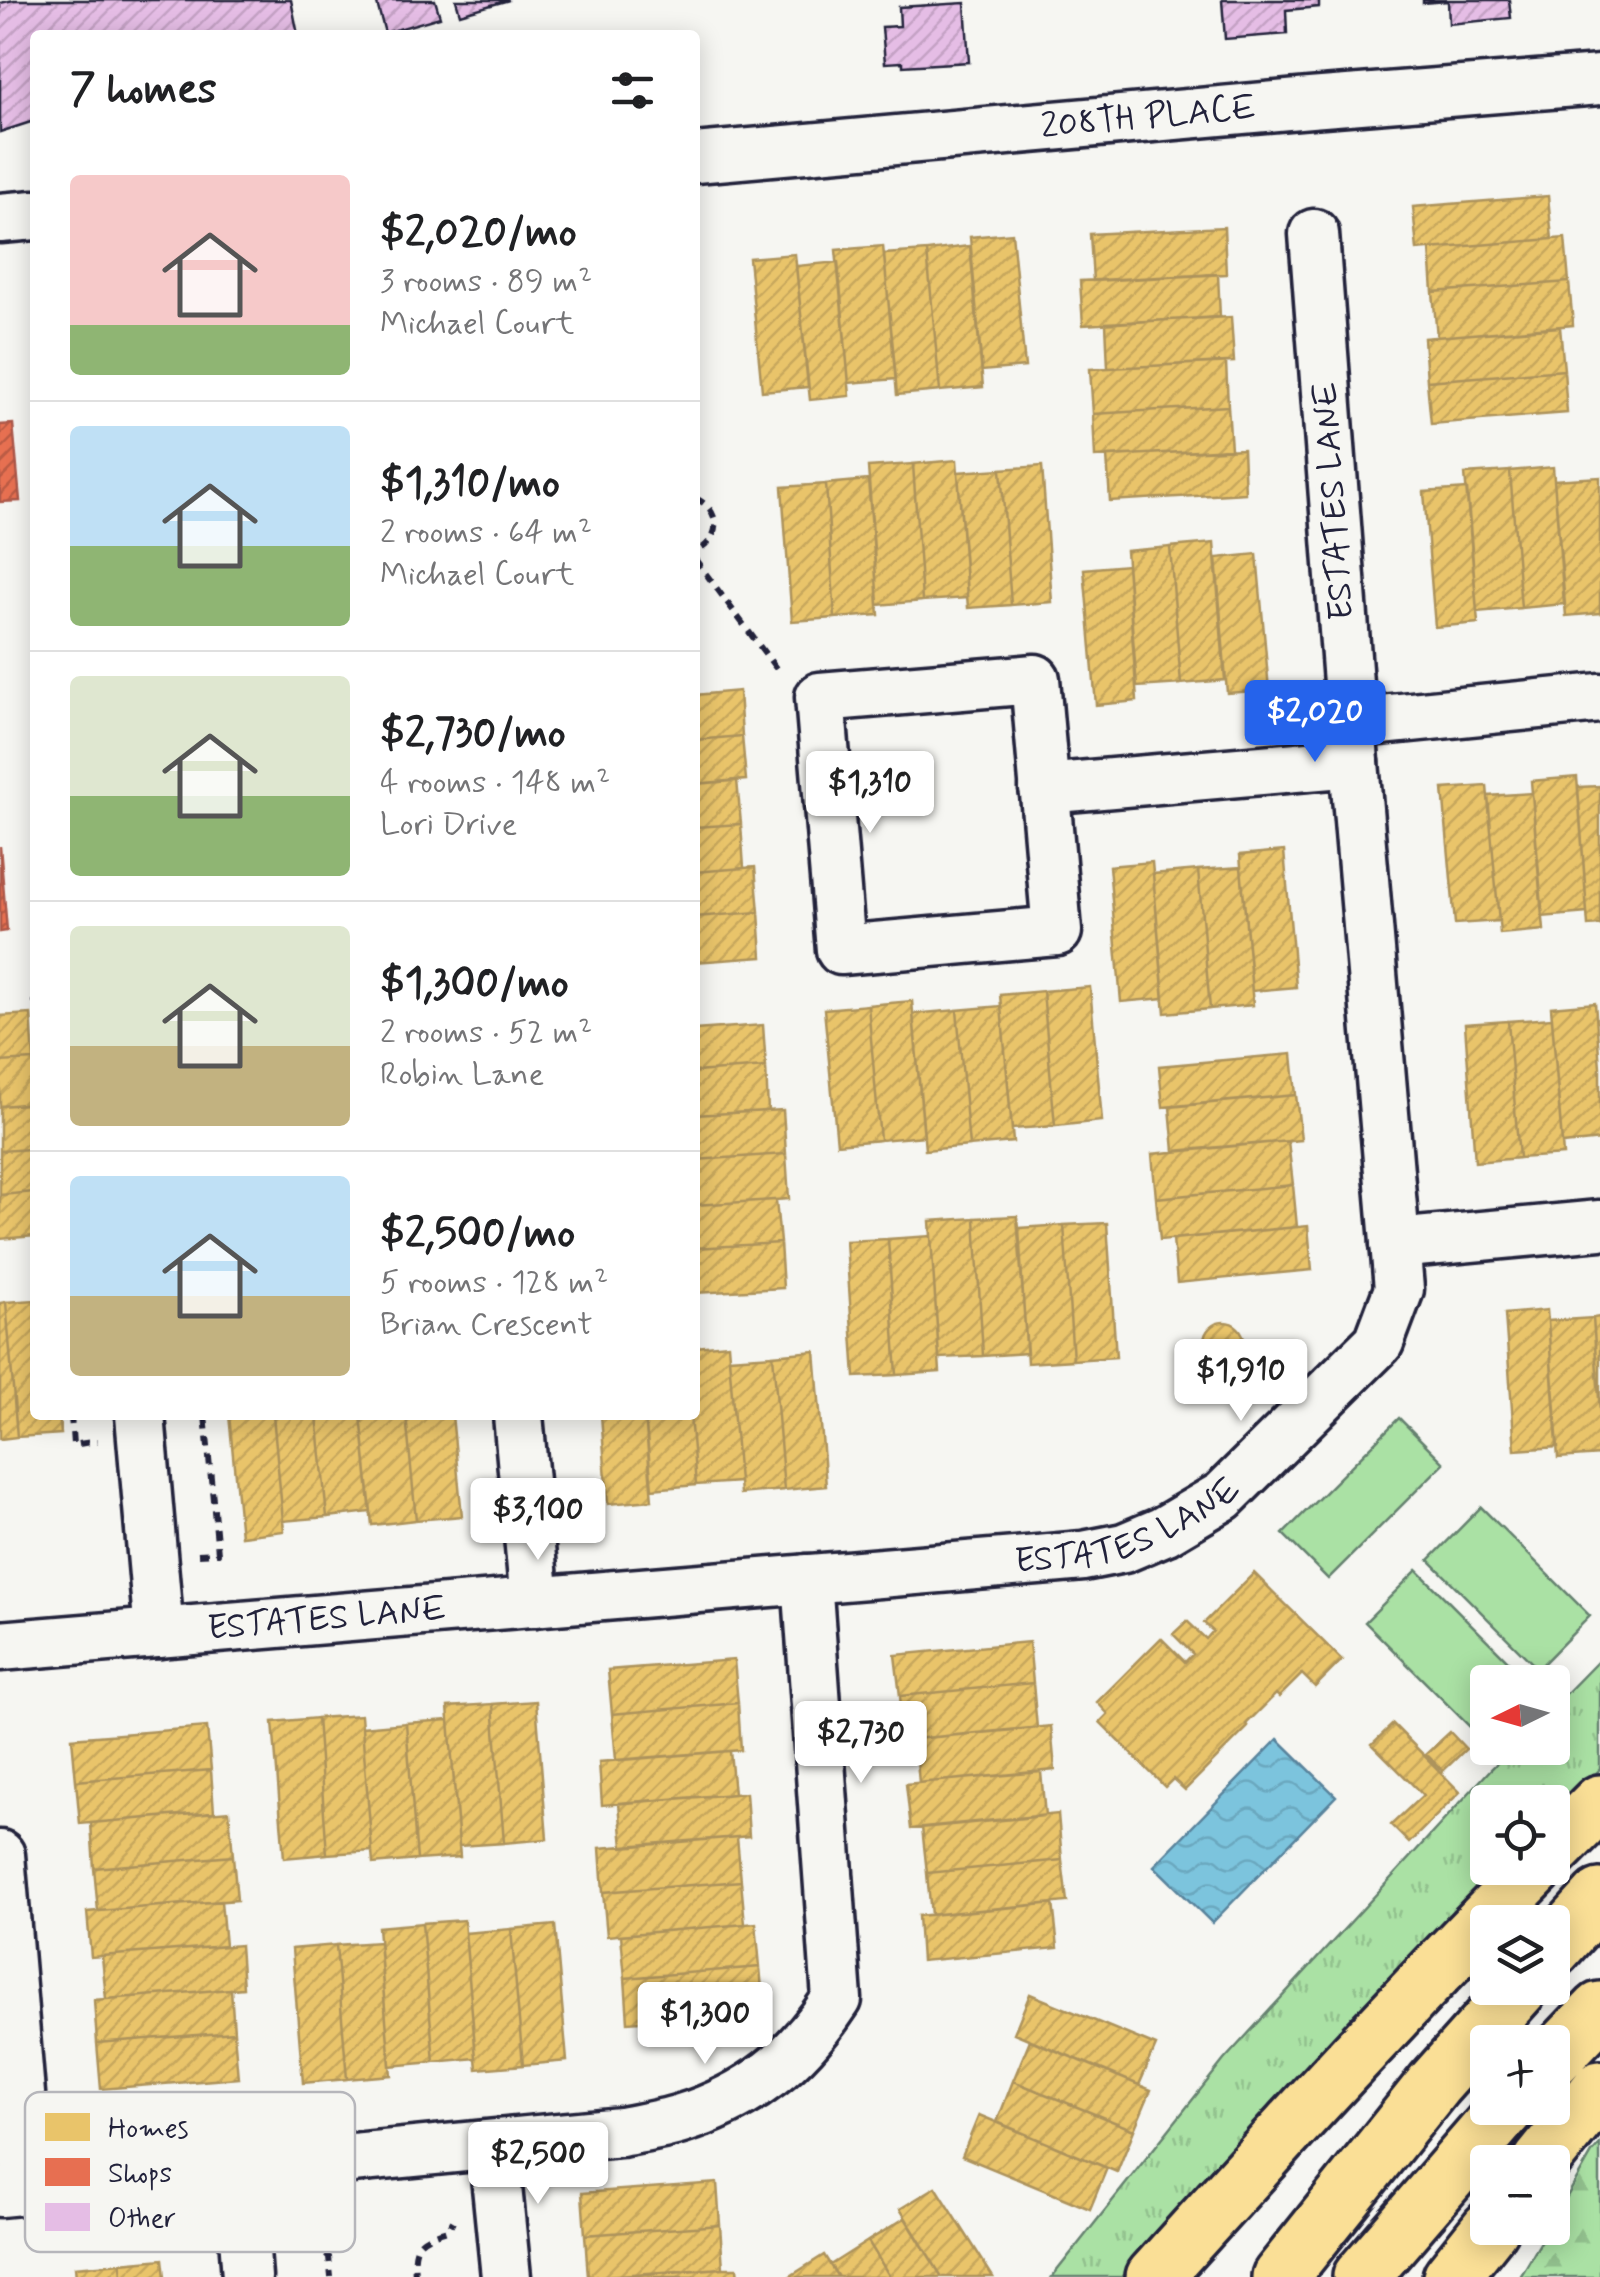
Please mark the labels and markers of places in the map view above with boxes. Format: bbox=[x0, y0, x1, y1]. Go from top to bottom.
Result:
pin: $2,020 bbox=[1234, 680, 1396, 765]
pin: $1,310 bbox=[789, 751, 951, 836]
pin: $1,910 bbox=[1160, 1339, 1322, 1424]
pin: $3,100 bbox=[457, 1478, 619, 1563]
pin: $2,730 bbox=[780, 1701, 942, 1786]
pin: $1,300 bbox=[624, 1982, 786, 2067]
pin: $2,500 bbox=[457, 2122, 619, 2207]

